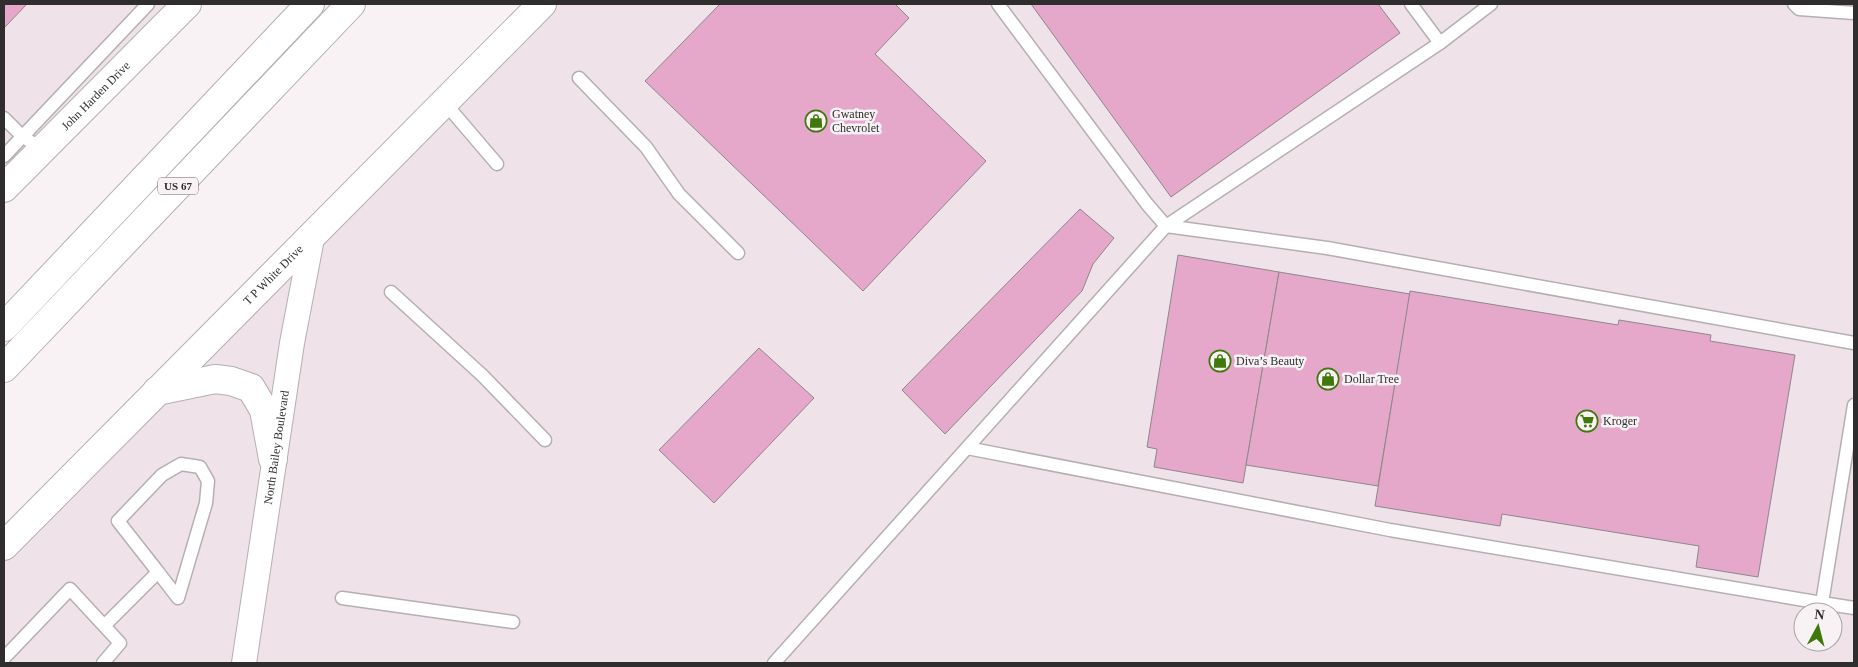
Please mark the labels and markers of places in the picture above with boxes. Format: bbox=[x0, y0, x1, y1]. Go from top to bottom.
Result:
place label: Gwatney Chevrolet bbox=[832, 107, 880, 135]
shop icon: Gwatney Chevrolet bbox=[804, 109, 828, 133]
shop icon: Diva’s Beauty bbox=[1208, 349, 1232, 373]
place label: Diva’s Beauty bbox=[1236, 354, 1304, 368]
shop icon: Dollar Tree bbox=[1316, 367, 1340, 391]
place label: Dollar Tree bbox=[1344, 372, 1399, 386]
supermarket icon: Kroger bbox=[1575, 409, 1599, 433]
place label: Kroger bbox=[1603, 414, 1637, 428]

